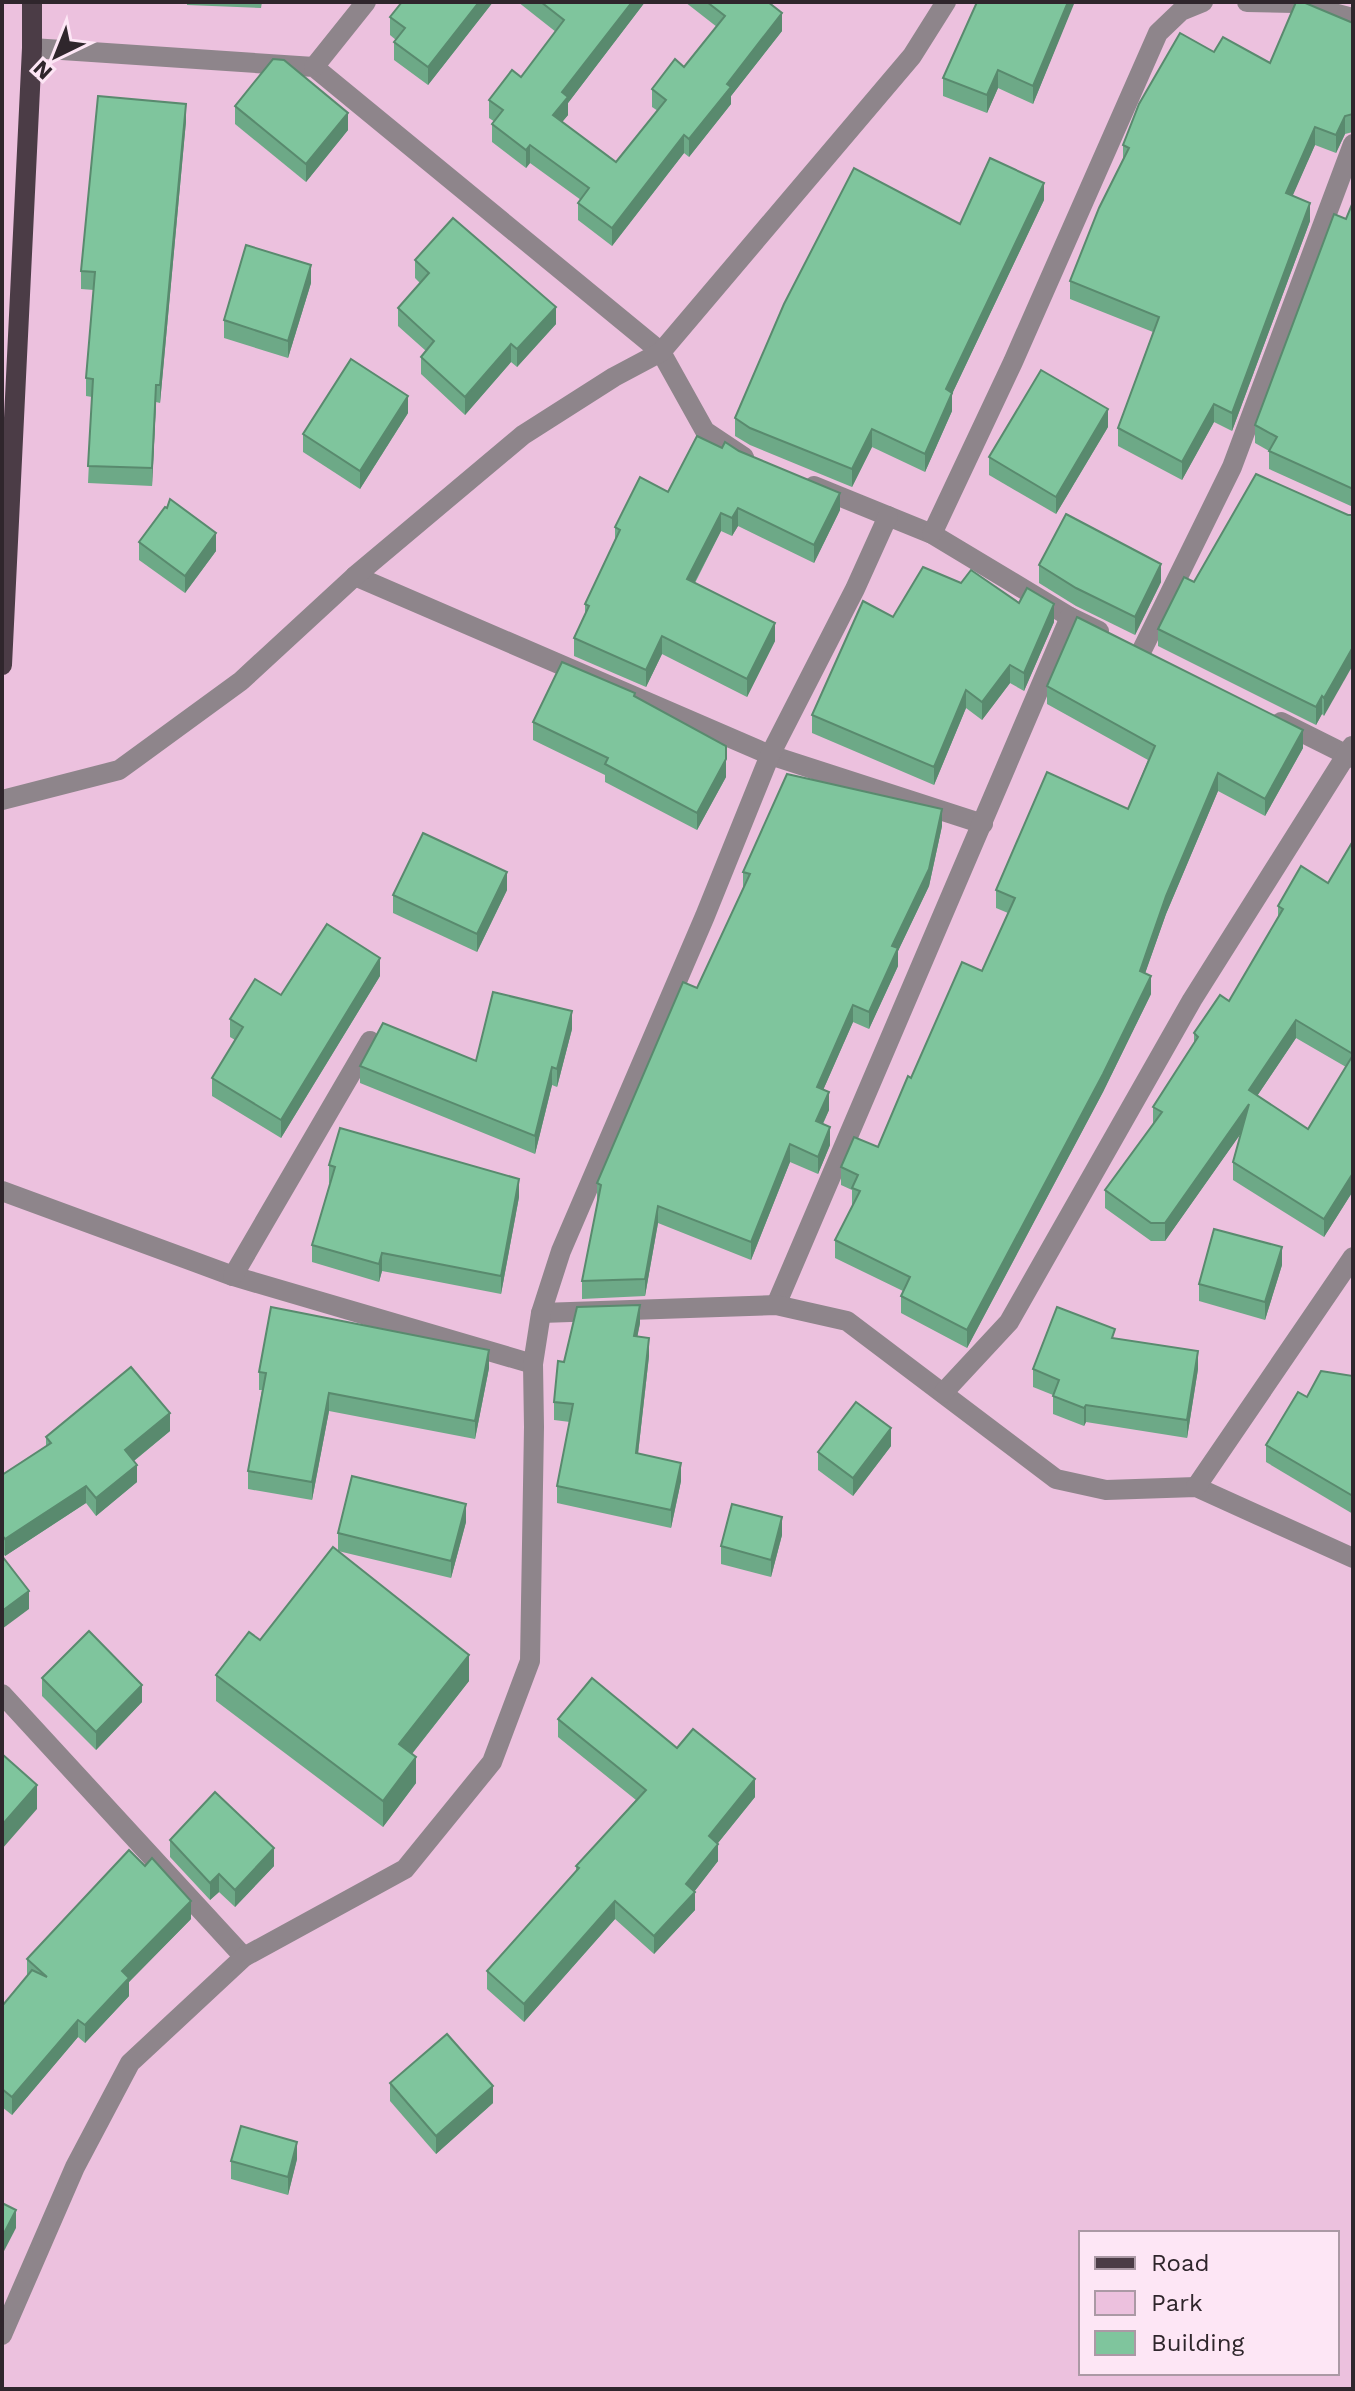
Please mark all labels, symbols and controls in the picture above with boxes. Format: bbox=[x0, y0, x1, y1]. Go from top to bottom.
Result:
north arrow bbox=[16, 16, 96, 96]
text: N bbox=[28, 56, 57, 85]
legend bbox=[1079, 2231, 1339, 2375]
text: Road bbox=[1151, 2249, 1210, 2277]
text: Park bbox=[1151, 2289, 1203, 2317]
text: Building bbox=[1151, 2329, 1244, 2357]

